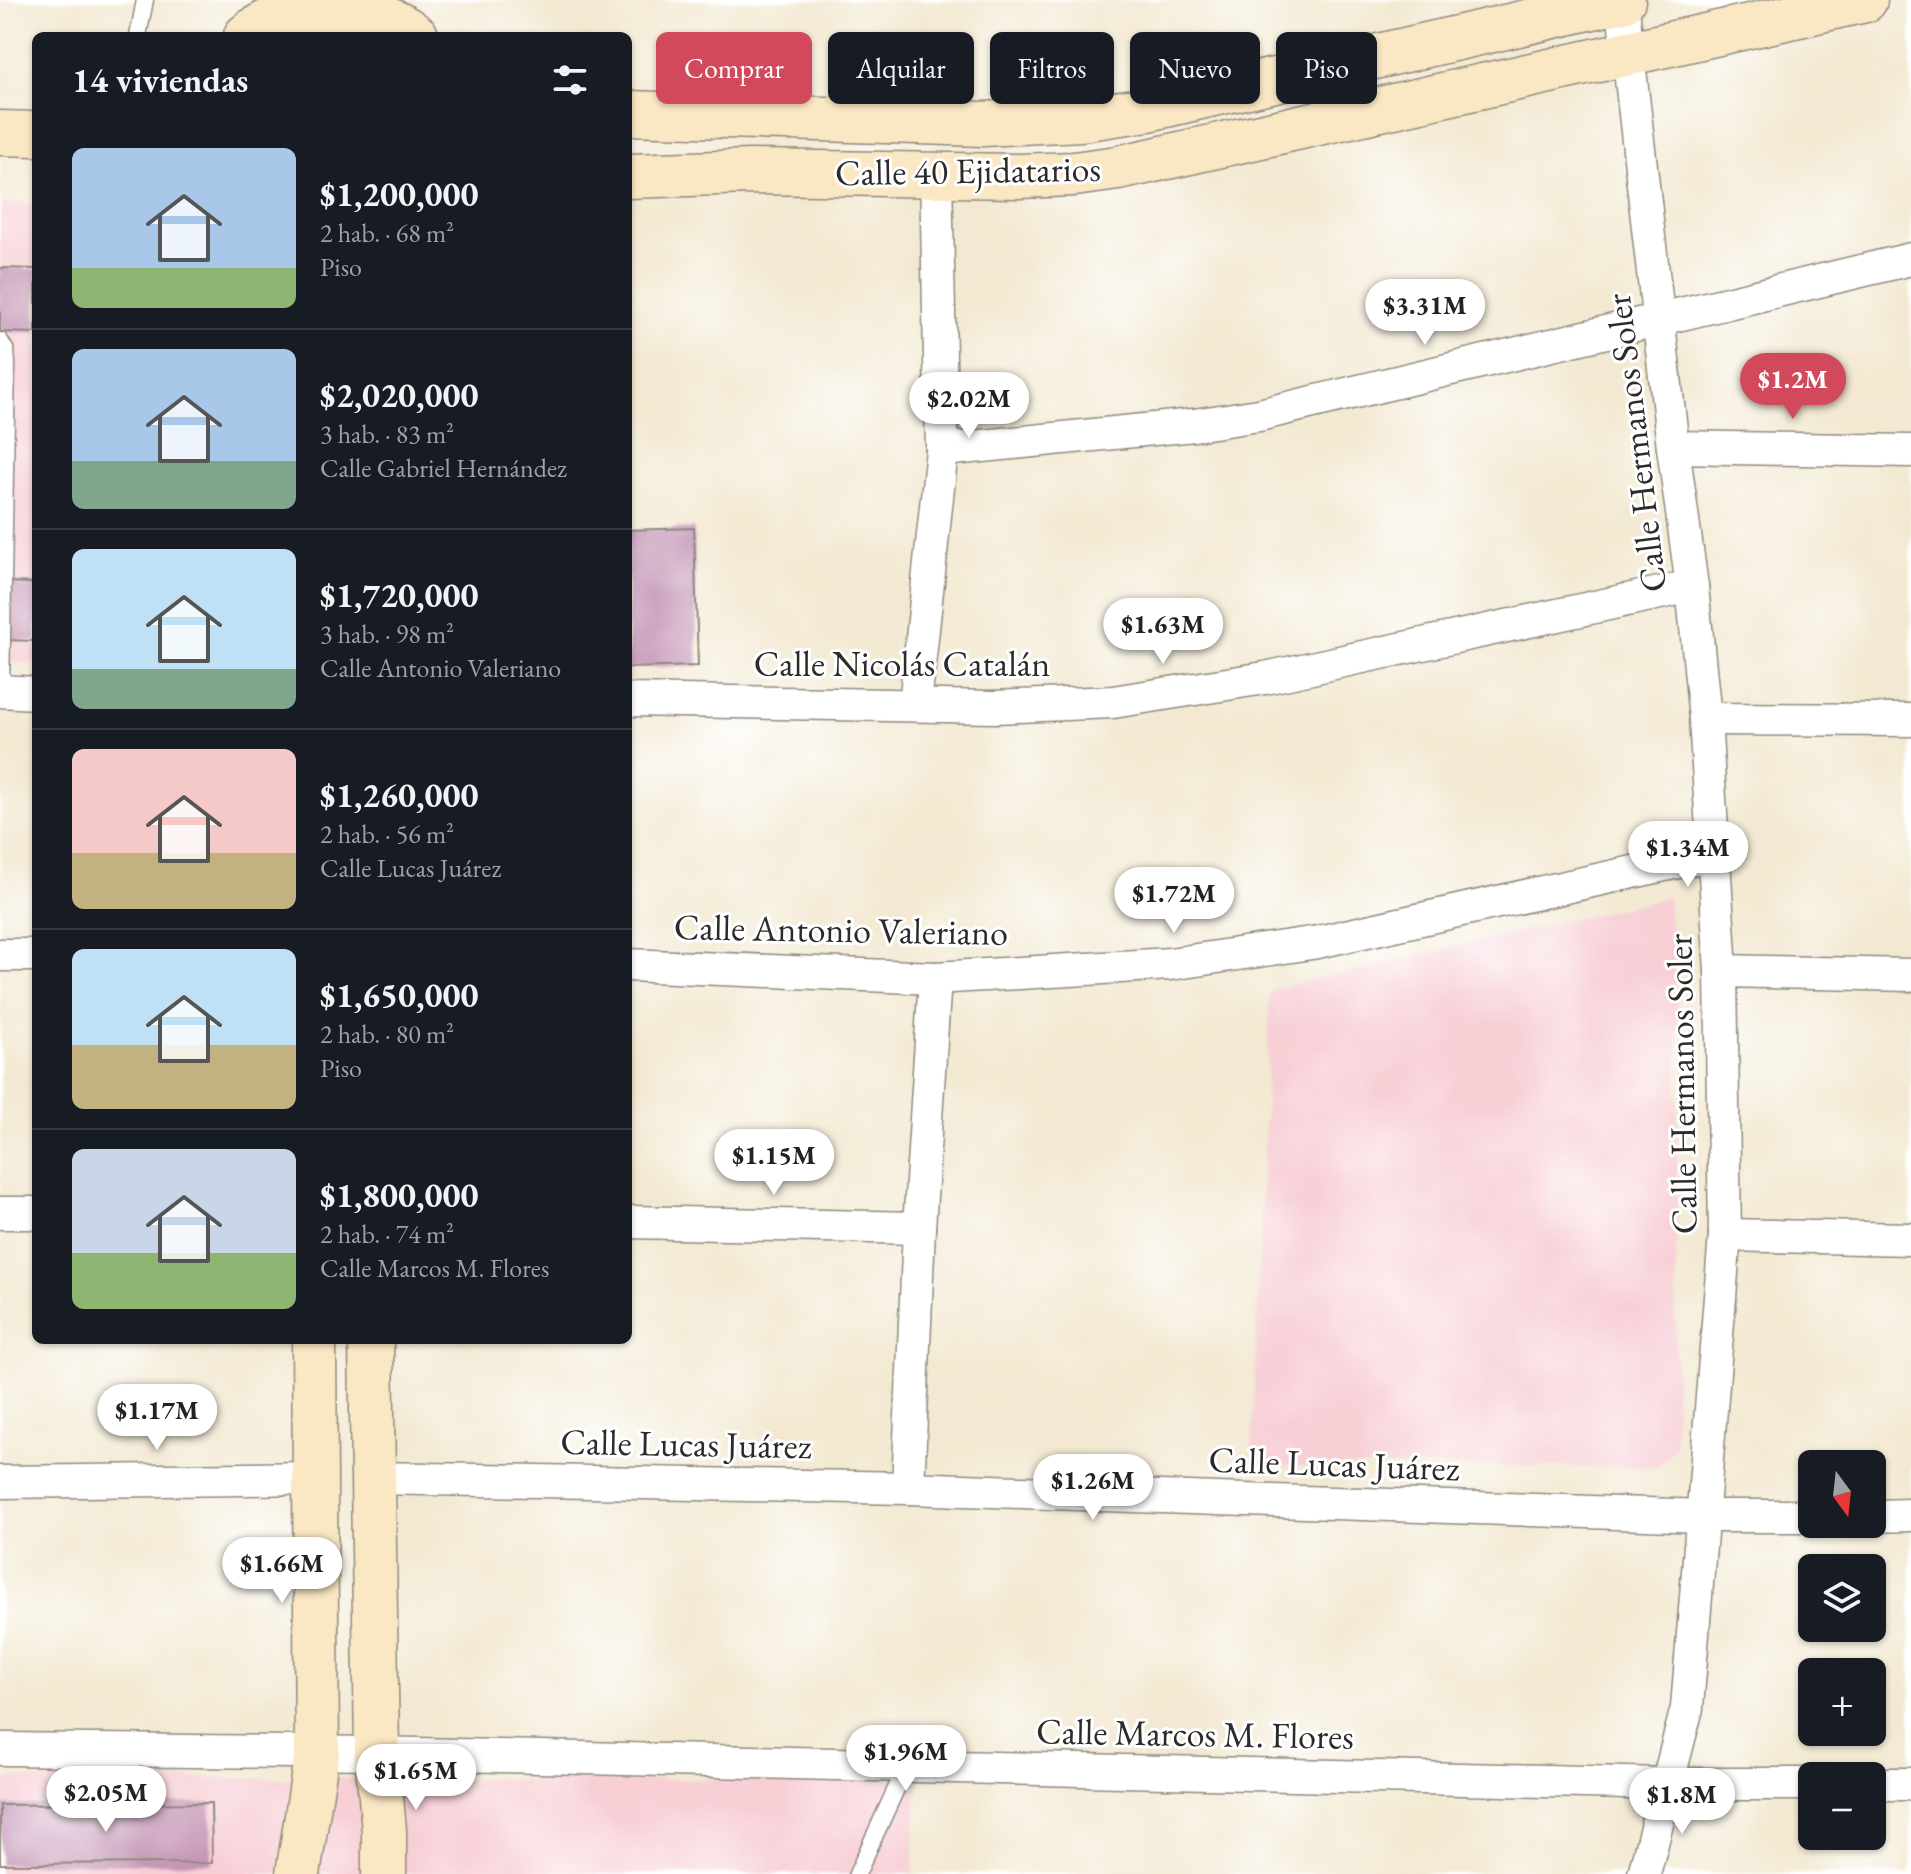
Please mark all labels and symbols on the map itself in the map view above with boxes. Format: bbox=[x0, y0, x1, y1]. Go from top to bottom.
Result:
street label: Calle 40 Ejidatarios bbox=[835, 145, 1101, 196]
pin: $3.31M bbox=[1360, 279, 1490, 347]
street label: Calle Hermanos Soler bbox=[1594, 291, 1677, 595]
pin: $1.2M bbox=[1737, 353, 1849, 421]
pin: $2.02M bbox=[904, 372, 1034, 440]
pin: $1.63M bbox=[1098, 598, 1228, 666]
street label: Calle Nicolás Catalán bbox=[754, 640, 1050, 687]
pin: $1.34M bbox=[1623, 821, 1753, 889]
pin: $1.72M bbox=[1109, 867, 1239, 935]
street label: Calle Antonio Valeriano bbox=[674, 903, 1008, 956]
street label: Calle Hermanos Soler bbox=[1655, 933, 1708, 1235]
pin: $1.15M bbox=[709, 1129, 839, 1197]
pin: $1.17M bbox=[92, 1384, 222, 1452]
street label: Calle Lucas Juárez bbox=[560, 1418, 812, 1469]
street label: Calle Lucas Juárez bbox=[1208, 1436, 1461, 1491]
north arrow bbox=[1798, 1450, 1886, 1538]
pin: $1.26M bbox=[1028, 1454, 1158, 1522]
pin: $1.66M bbox=[217, 1537, 347, 1605]
street label: Calle Marcos M. Flores bbox=[1036, 1707, 1354, 1760]
pin: $1.96M bbox=[841, 1725, 971, 1793]
pin: $1.65M bbox=[351, 1744, 481, 1812]
pin: $2.05M bbox=[41, 1766, 171, 1834]
pin: $1.8M bbox=[1626, 1768, 1738, 1836]

